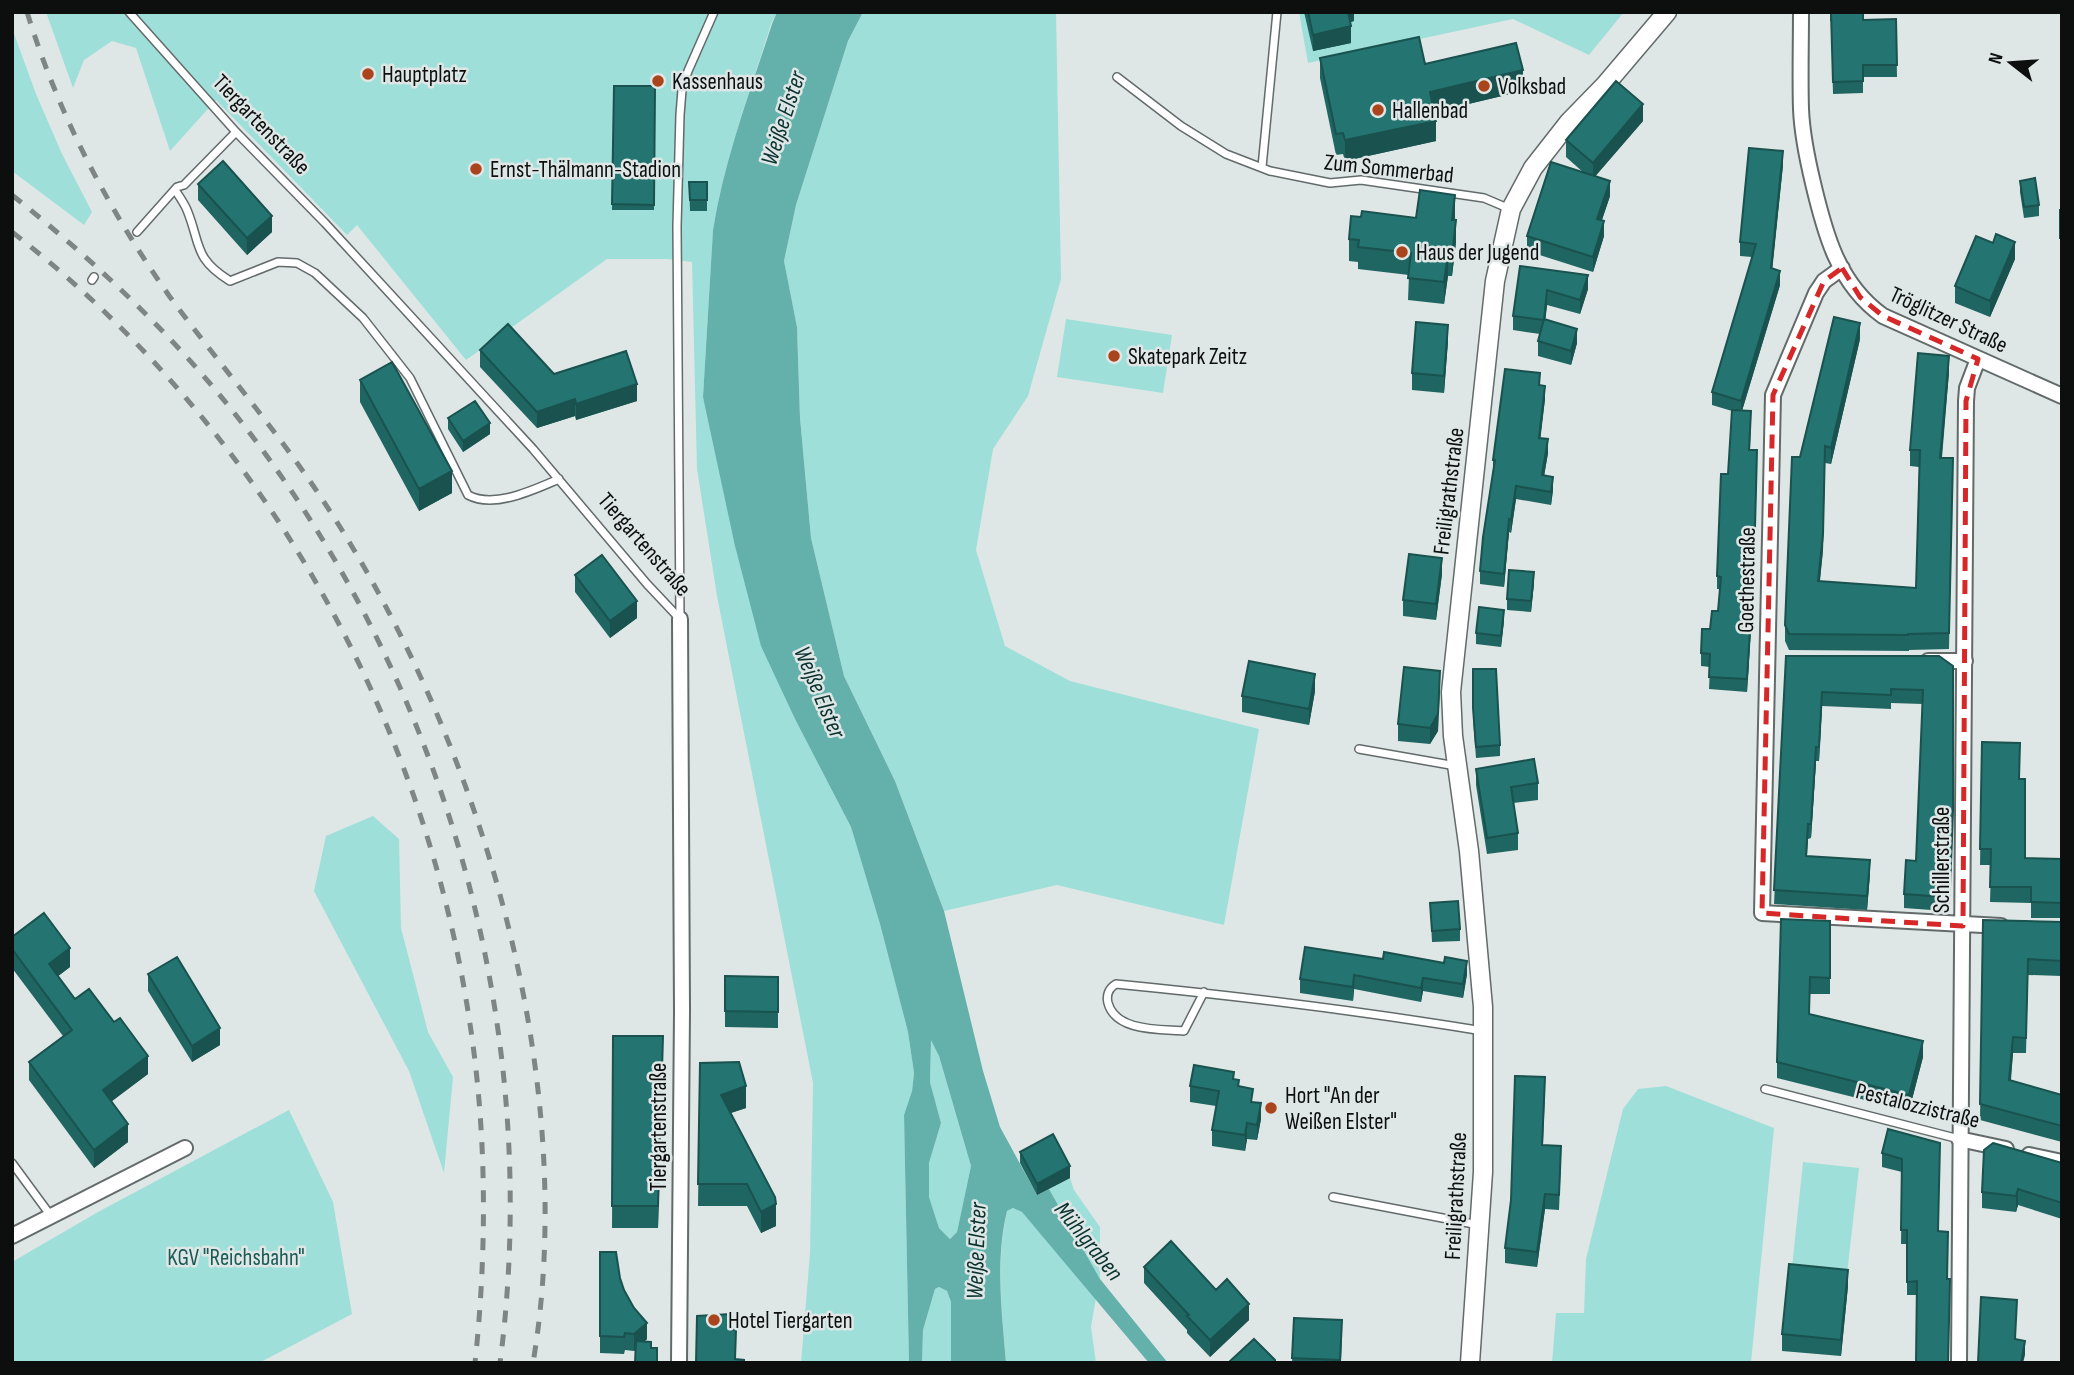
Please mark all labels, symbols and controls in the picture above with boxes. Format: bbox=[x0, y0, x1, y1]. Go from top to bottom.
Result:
north arrow bbox=[1976, 28, 2046, 98]
text: N bbox=[1984, 50, 2009, 67]
place label: Hauptplatz bbox=[382, 61, 467, 89]
marker: Hauptplatz bbox=[360, 66, 376, 82]
water label: Weiße Elster bbox=[755, 66, 813, 169]
place label: Kassenhaus bbox=[672, 68, 763, 96]
street label: Tiergartenstraße bbox=[207, 69, 316, 181]
marker: Kassenhaus bbox=[650, 73, 666, 89]
place label: Volksbad bbox=[1498, 73, 1566, 101]
marker: Volksbad bbox=[1476, 78, 1492, 94]
place label: Hallenbad bbox=[1392, 97, 1468, 125]
marker: Hallenbad bbox=[1370, 102, 1386, 118]
street label: Zum Sommerbad bbox=[1323, 148, 1455, 190]
place label: Ernst-Thälmann-Stadion bbox=[490, 156, 681, 184]
marker: Ernst-Thälmann-Stadion bbox=[468, 161, 484, 177]
place label: Haus der Jugend bbox=[1416, 239, 1539, 267]
marker: Haus der Jugend bbox=[1394, 244, 1410, 260]
street label: Tröglitzer Straße bbox=[1885, 280, 2012, 359]
place label: Skatepark Zeitz bbox=[1128, 343, 1247, 371]
marker: Skatepark Zeitz bbox=[1106, 348, 1122, 364]
street label: Freiligrathstraße bbox=[1427, 426, 1471, 556]
street label: Tiergartenstraße bbox=[591, 487, 697, 602]
street label: Goethestraße bbox=[1732, 527, 1762, 633]
water label: Weiße Elster bbox=[787, 642, 852, 744]
street label: Schillerstraße bbox=[1928, 807, 1956, 913]
street label: Tiergartenstraße bbox=[645, 1063, 673, 1191]
street label: Pestalozzistraße bbox=[1853, 1077, 1983, 1135]
place label: Hort "An der Weißen Elster" bbox=[1285, 1082, 1397, 1136]
marker: Hort "An der Weißen Elster" bbox=[1263, 1100, 1279, 1116]
street label: Freiligrathstraße bbox=[1439, 1131, 1473, 1261]
water label: Mühlgraben bbox=[1048, 1196, 1129, 1287]
water label: Weiße Elster bbox=[960, 1201, 993, 1300]
park label: KGV "Reichsbahn" bbox=[167, 1244, 305, 1272]
place label: Hotel Tiergarten bbox=[728, 1307, 853, 1335]
marker: Hotel Tiergarten bbox=[706, 1312, 722, 1328]

